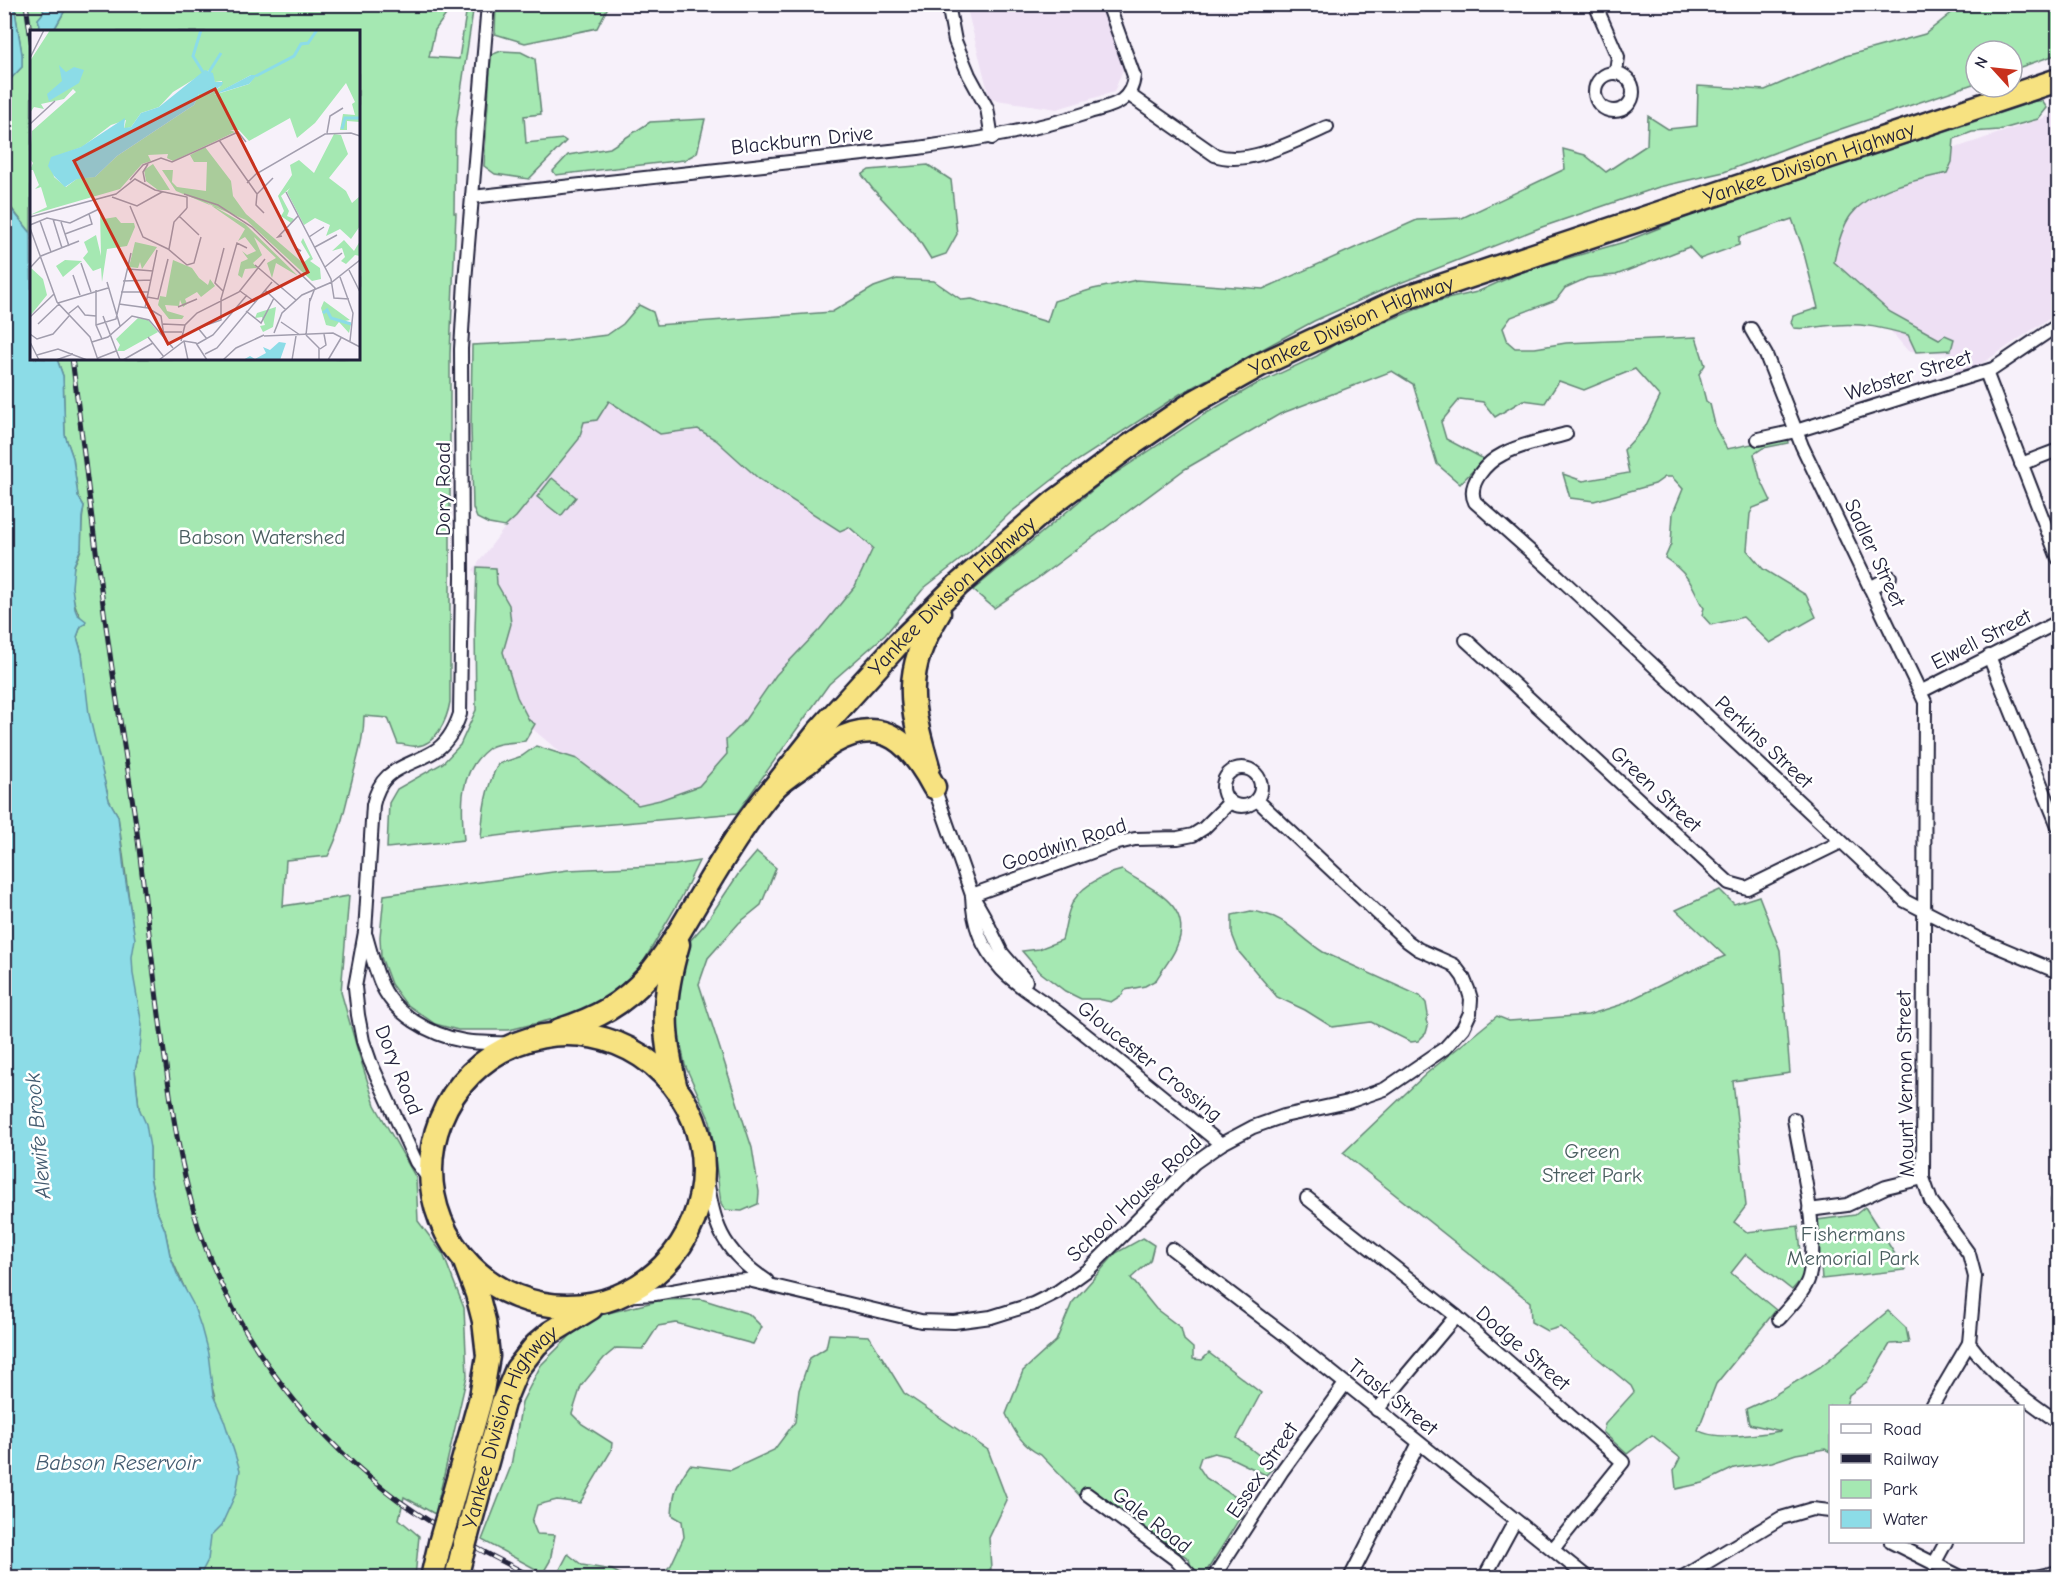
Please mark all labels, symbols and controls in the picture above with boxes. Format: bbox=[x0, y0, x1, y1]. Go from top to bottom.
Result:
inset map bbox=[30, 30, 360, 360]
north arrow bbox=[1964, 39, 2024, 99]
text: N bbox=[1971, 54, 1992, 71]
street label: Yankee Division Highway bbox=[1700, 117, 1918, 210]
street label: Blackburn Drive bbox=[730, 121, 874, 159]
street label: Yankee Division Highway bbox=[1245, 270, 1457, 381]
street label: Webster Street bbox=[1842, 344, 1975, 406]
street label: Dory Road bbox=[431, 442, 455, 536]
street label: Sadler Street bbox=[1839, 495, 1911, 612]
street label: Yankee Division Highway bbox=[863, 511, 1041, 680]
park label: Babson Watershed bbox=[179, 525, 345, 549]
street label: Elwell Street bbox=[1927, 603, 2036, 674]
street label: Perkins Street bbox=[1710, 691, 1818, 794]
street label: Green Street bbox=[1606, 741, 1707, 838]
street label: Goodwin Road bbox=[999, 813, 1129, 875]
street label: Mount Vernon Street bbox=[1891, 989, 1919, 1178]
street label: Gloucester Crossing bbox=[1073, 995, 1227, 1127]
street label: Dory Road bbox=[370, 1022, 428, 1118]
water label: Alewife Brook bbox=[20, 1072, 57, 1201]
street label: School House Road bbox=[1062, 1129, 1206, 1267]
park label: Green Street Park bbox=[1542, 1139, 1642, 1187]
park label: Fishermans Memorial Park bbox=[1787, 1222, 1919, 1270]
street label: Dodge Street bbox=[1471, 1301, 1576, 1396]
street label: Yankee Division Highway bbox=[457, 1319, 562, 1531]
street label: Trask Street bbox=[1343, 1354, 1443, 1441]
legend bbox=[1829, 1405, 2024, 1543]
street label: Essex Street bbox=[1221, 1417, 1303, 1522]
text: Road bbox=[1883, 1419, 1922, 1440]
text: Railway bbox=[1883, 1449, 1940, 1470]
water label: Babson Reservoir bbox=[36, 1450, 202, 1476]
text: Park bbox=[1883, 1479, 1918, 1500]
street label: Gale Road bbox=[1108, 1482, 1196, 1558]
text: Water bbox=[1883, 1509, 1928, 1530]

